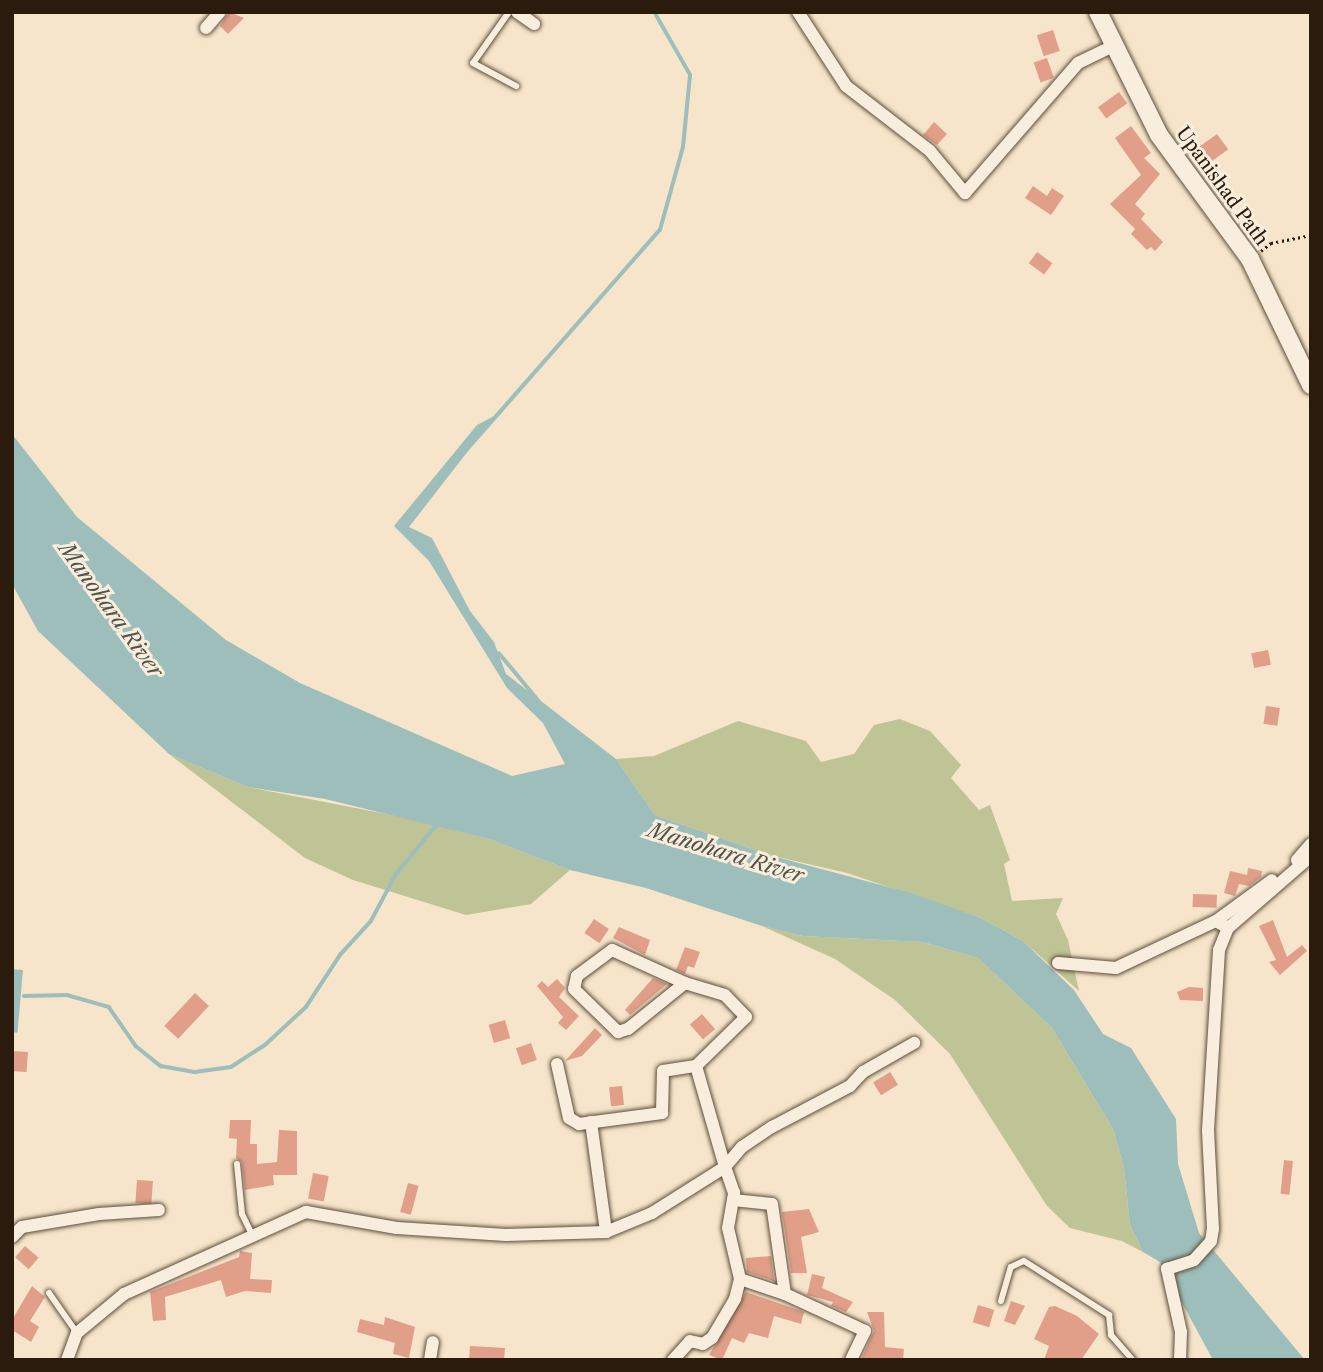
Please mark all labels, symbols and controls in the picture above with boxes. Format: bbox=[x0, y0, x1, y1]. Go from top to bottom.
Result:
street label: Upanishad Path bbox=[1171, 122, 1273, 250]
water label: Manohara River bbox=[53, 537, 169, 683]
water label: Manohara River bbox=[645, 817, 807, 889]

